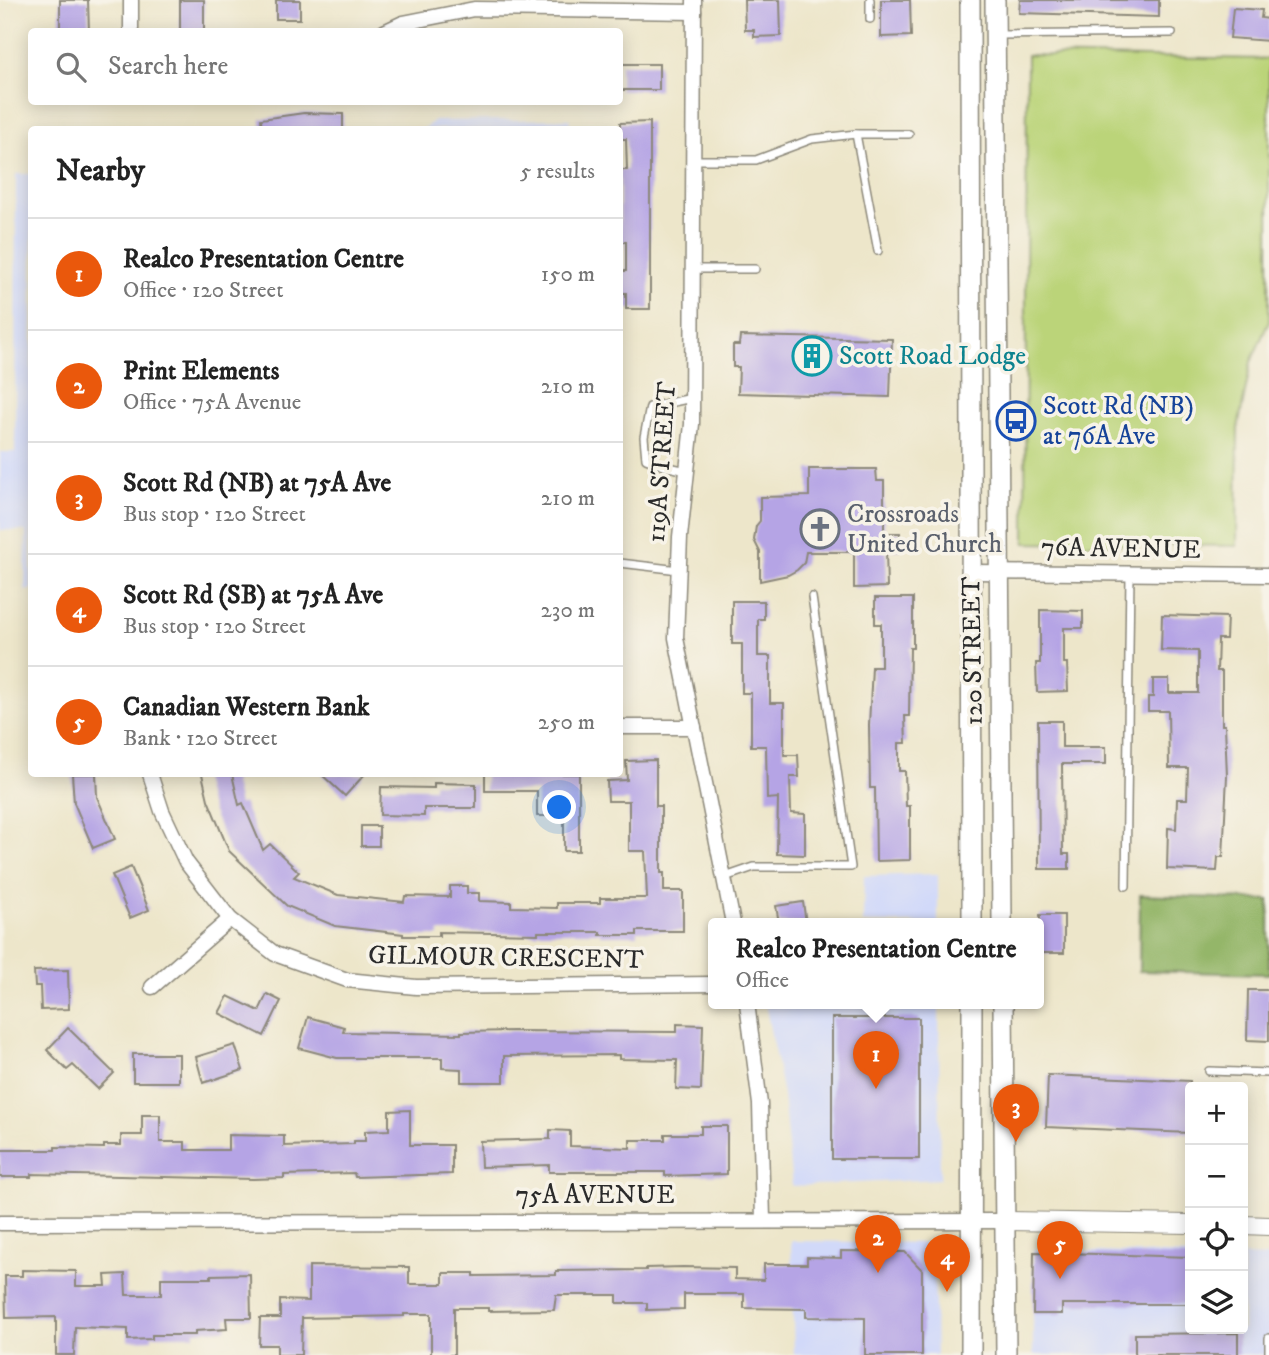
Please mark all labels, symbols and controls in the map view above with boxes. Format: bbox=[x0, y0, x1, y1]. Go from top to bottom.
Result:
search box bbox=[28, 28, 623, 105]
icon: search bbox=[52, 48, 90, 86]
text: Search here bbox=[108, 50, 228, 83]
text: Nearby bbox=[56, 153, 145, 190]
text: 5 results bbox=[520, 157, 595, 186]
text: Realco Presentation Centre bbox=[123, 243, 404, 276]
text: 1 bbox=[75, 260, 83, 289]
text: 150 m bbox=[541, 260, 595, 289]
text: Office · 120 Street bbox=[123, 276, 284, 305]
building icon: Scott Road Lodge bbox=[791, 335, 833, 377]
place label: Scott Road Lodge bbox=[839, 340, 1026, 373]
text: Print Elements bbox=[123, 355, 279, 388]
text: 2 bbox=[73, 372, 85, 401]
text: 210 m bbox=[541, 372, 595, 401]
street label: 119A STREET bbox=[640, 380, 684, 544]
text: Office · 75A Avenue bbox=[123, 388, 301, 417]
place label: Scott Rd (NB) at 76A Ave bbox=[1043, 390, 1194, 453]
bus stop icon: Scott Rd (NB) at 76A Ave bbox=[995, 400, 1037, 442]
text: Scott Rd (NB) at 75A Ave bbox=[123, 467, 391, 500]
text: 3 bbox=[75, 484, 83, 513]
text: 210 m bbox=[541, 484, 595, 513]
place label: Crossroads United Church bbox=[847, 498, 1002, 561]
text: Bus stop · 120 Street bbox=[123, 500, 306, 529]
church icon: Crossroads United Church bbox=[799, 508, 841, 550]
street label: 76A AVENUE bbox=[1041, 531, 1201, 567]
street label: 120 STREET bbox=[955, 576, 991, 726]
text: Scott Rd (SB) at 75A Ave bbox=[123, 579, 383, 612]
text: 4 bbox=[72, 596, 86, 625]
text: 230 m bbox=[541, 596, 595, 625]
text: Bus stop · 120 Street bbox=[123, 612, 306, 641]
text: Canadian Western Bank bbox=[123, 691, 370, 724]
text: 5 bbox=[73, 708, 85, 737]
text: 250 m bbox=[538, 708, 595, 737]
text: Bank · 120 Street bbox=[123, 724, 278, 753]
your location bbox=[542, 790, 576, 824]
popup bbox=[708, 918, 1044, 1009]
text: Realco Presentation Centre bbox=[735, 933, 1017, 966]
street label: GILMOUR CRESCENT bbox=[368, 939, 644, 977]
text: Office bbox=[735, 966, 789, 995]
pin: 1 bbox=[853, 1031, 899, 1089]
map controls bbox=[1185, 1082, 1248, 1334]
button: + bbox=[1185, 1082, 1248, 1145]
pin: 3 bbox=[993, 1084, 1039, 1142]
button: − bbox=[1185, 1145, 1248, 1208]
street label: 75A AVENUE bbox=[515, 1179, 675, 1212]
button: locate bbox=[1185, 1208, 1248, 1271]
pin: 2 bbox=[855, 1215, 901, 1273]
pin: 5 bbox=[1037, 1221, 1083, 1279]
pin: 4 bbox=[924, 1234, 970, 1292]
button: layers bbox=[1185, 1271, 1248, 1334]

